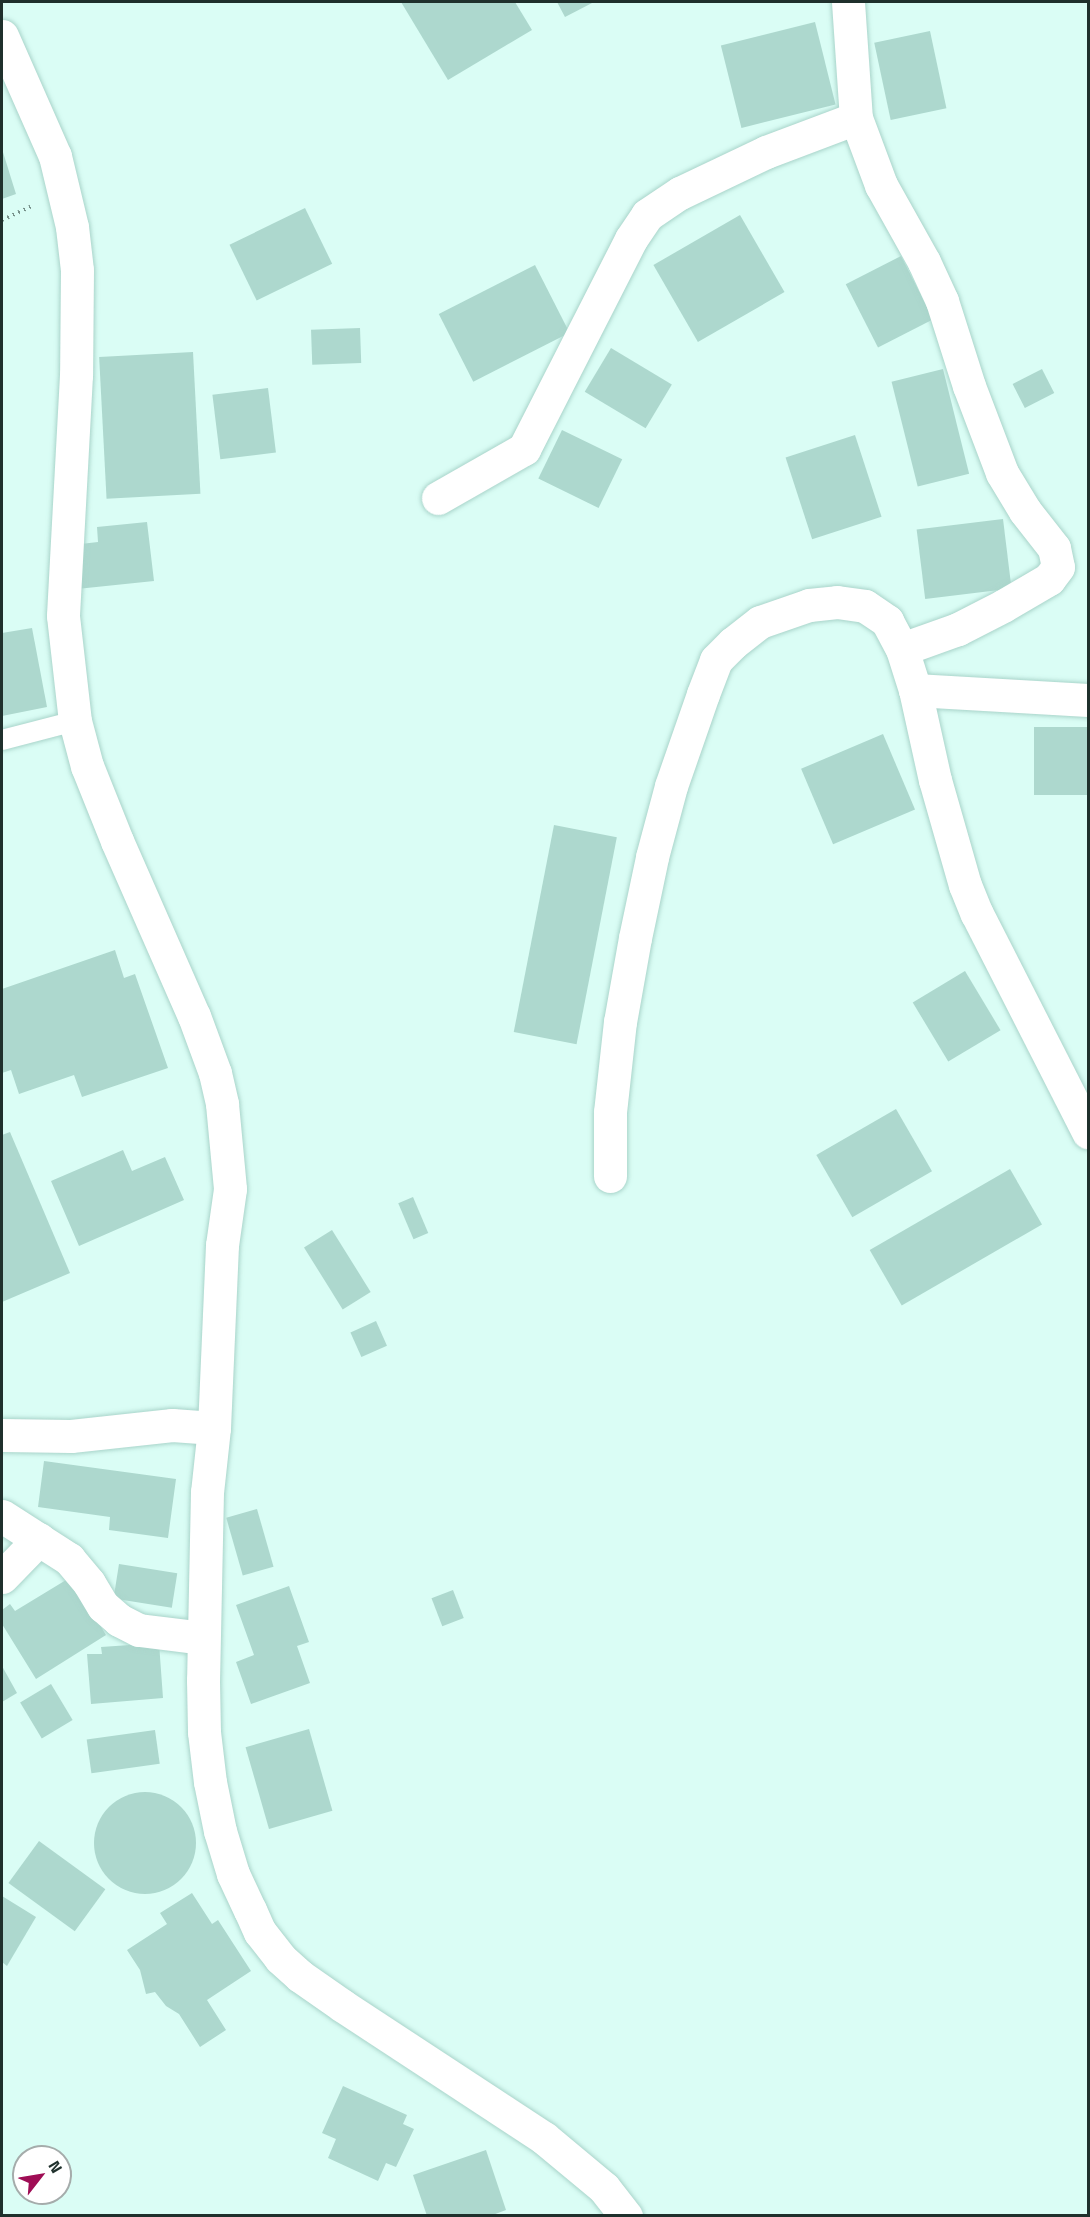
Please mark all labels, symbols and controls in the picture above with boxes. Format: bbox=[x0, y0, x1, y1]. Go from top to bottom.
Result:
north arrow bbox=[12, 2145, 72, 2205]
text: N bbox=[43, 2156, 69, 2178]

